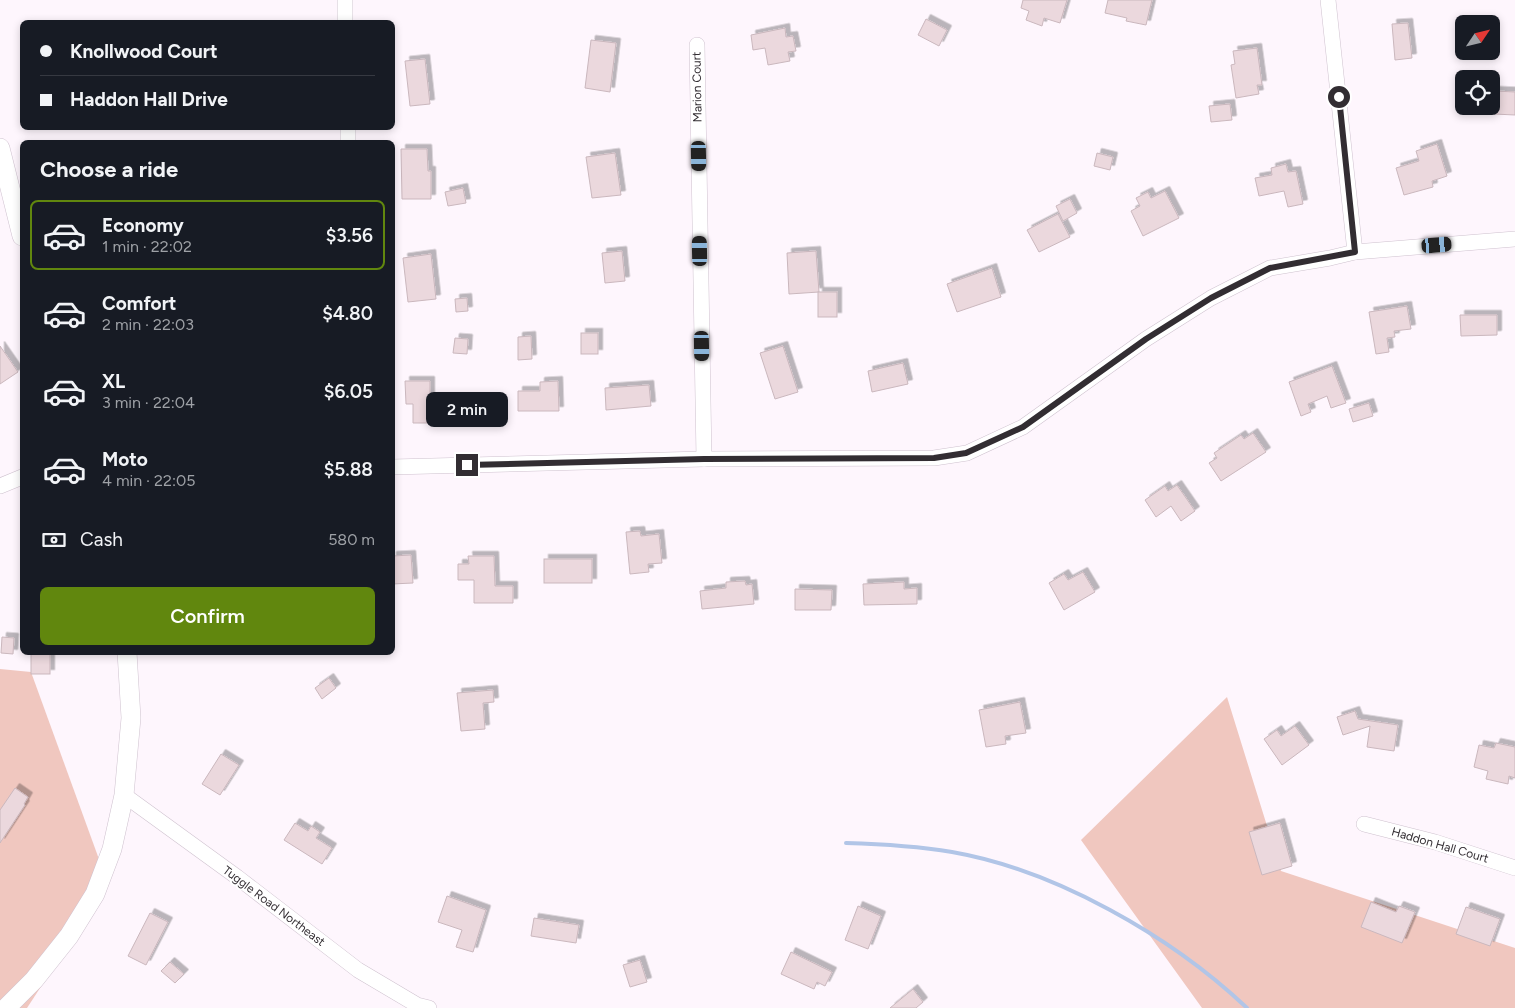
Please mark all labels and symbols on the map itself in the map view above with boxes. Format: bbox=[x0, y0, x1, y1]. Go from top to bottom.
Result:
north arrow bbox=[1455, 15, 1500, 60]
street label: Marion Court bbox=[689, 51, 705, 122]
route start bbox=[1328, 86, 1350, 108]
car bbox=[691, 141, 706, 171]
car bbox=[692, 236, 707, 266]
car bbox=[1421, 236, 1452, 254]
car bbox=[694, 331, 709, 361]
callout: 2 min bbox=[426, 392, 508, 428]
route end bbox=[456, 454, 478, 476]
street label: Haddon Hall Court bbox=[1390, 824, 1490, 866]
street label: Tuggle Road Northeast bbox=[220, 863, 328, 949]

